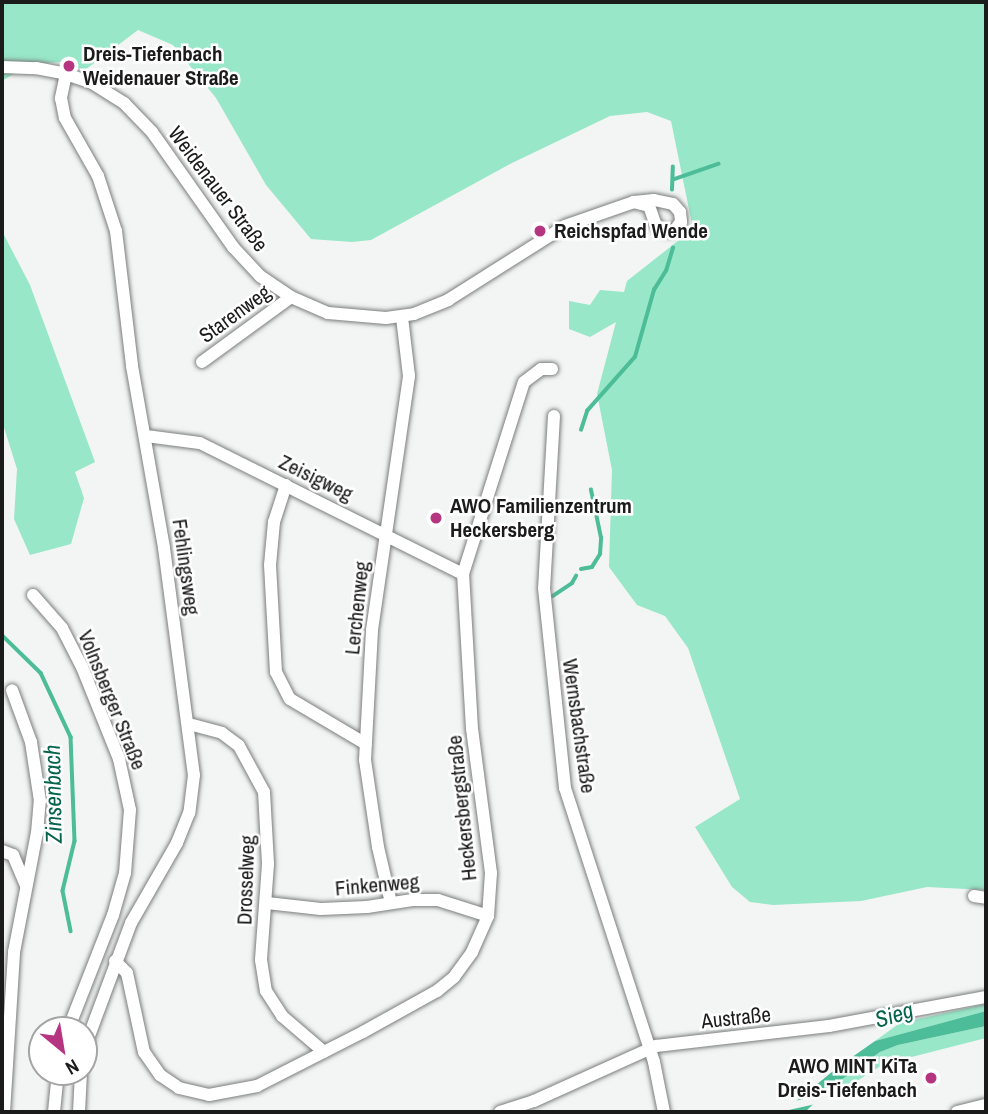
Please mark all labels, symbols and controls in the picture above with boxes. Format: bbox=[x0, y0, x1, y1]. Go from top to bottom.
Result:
place label: Dreis-Tiefenbach Weidenauer Straße bbox=[83, 41, 239, 91]
marker: Dreis-Tiefenbach Weidenauer Straße bbox=[61, 58, 77, 74]
street label: Weidenauer Straße bbox=[163, 122, 273, 256]
place label: Reichspfad Wende bbox=[554, 218, 708, 244]
marker: Reichspfad Wende bbox=[532, 223, 548, 239]
street label: Starenweg bbox=[194, 280, 276, 348]
street label: Zeisigweg bbox=[275, 449, 357, 507]
place label: AWO Familienzentrum Heckersberg bbox=[450, 493, 632, 543]
marker: AWO Familienzentrum Heckersberg bbox=[428, 510, 444, 526]
street label: Fehlingsweg bbox=[167, 517, 205, 617]
street label: Lerchenweg bbox=[340, 560, 374, 656]
street label: Volnsberger Straße bbox=[73, 626, 151, 774]
street label: Wernsbachstraße bbox=[557, 657, 601, 795]
street label: Heckersbergstraße bbox=[442, 734, 482, 882]
water label: Zinsenbach bbox=[38, 744, 68, 844]
street label: Drosselweg bbox=[232, 835, 260, 925]
street label: Finkenweg bbox=[334, 869, 420, 901]
water label: Sieg bbox=[871, 996, 917, 1034]
street label: Austraße bbox=[700, 1002, 772, 1034]
north arrow bbox=[28, 1016, 98, 1086]
text: N bbox=[61, 1053, 84, 1082]
place label: AWO MINT KiTa Dreis-Tiefenbach bbox=[778, 1053, 917, 1103]
marker: AWO MINT KiTa Dreis-Tiefenbach bbox=[923, 1070, 939, 1086]

